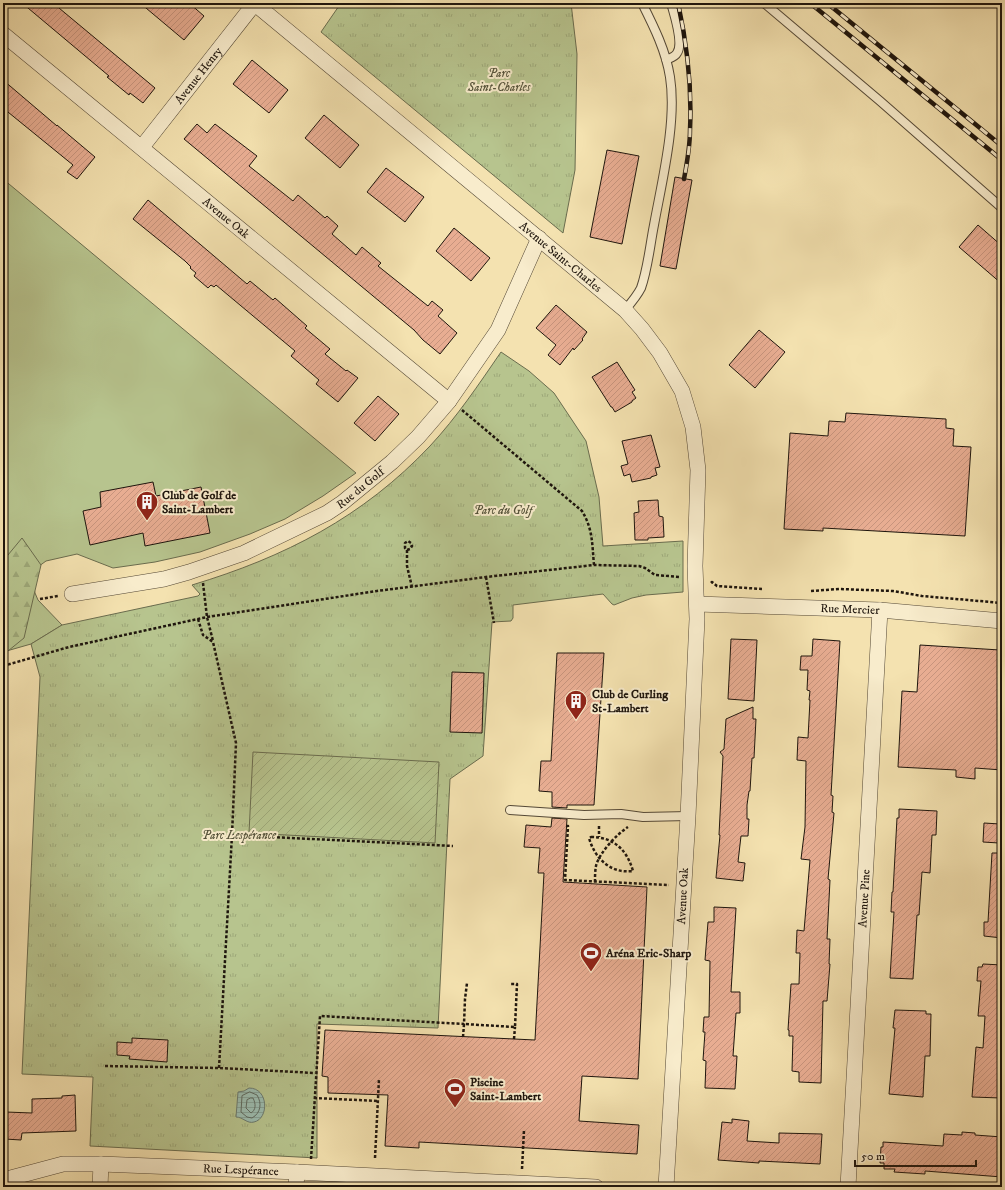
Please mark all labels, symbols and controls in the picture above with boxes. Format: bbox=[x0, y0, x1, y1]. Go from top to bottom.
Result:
street label: Avenue Henry bbox=[171, 44, 225, 107]
park label: Parc Saint-Charles bbox=[467, 66, 531, 95]
street label: Avenue Oak bbox=[199, 194, 253, 241]
street label: Avenue Saint-Charles bbox=[516, 218, 605, 295]
street label: Rue du Golf bbox=[334, 463, 389, 512]
place label: Club de Golf de Saint-Lambert bbox=[162, 488, 236, 517]
building icon: Club de Golf de Saint-Lambert bbox=[134, 489, 160, 522]
park label: Parc du Golf bbox=[474, 503, 535, 518]
street label: Rue Mercier bbox=[820, 601, 880, 617]
place label: Club de Curling St-Lambert bbox=[592, 687, 669, 716]
building icon: Club de Curling St-Lambert bbox=[563, 688, 589, 721]
park label: Parc Lespérance bbox=[202, 828, 277, 843]
street label: Avenue Oak bbox=[674, 867, 692, 925]
street label: Avenue Pine bbox=[855, 869, 873, 928]
sports icon: Aréna Eric-Sharp bbox=[578, 940, 604, 973]
place label: Aréna Eric-Sharp bbox=[605, 946, 691, 961]
place label: Piscine Saint-Lambert bbox=[470, 1075, 541, 1104]
sports icon: Piscine Saint-Lambert bbox=[442, 1076, 468, 1109]
scale bar bbox=[855, 1142, 976, 1168]
text: 50 m bbox=[861, 1149, 885, 1164]
street label: Rue Lespérance bbox=[203, 1161, 279, 1179]

